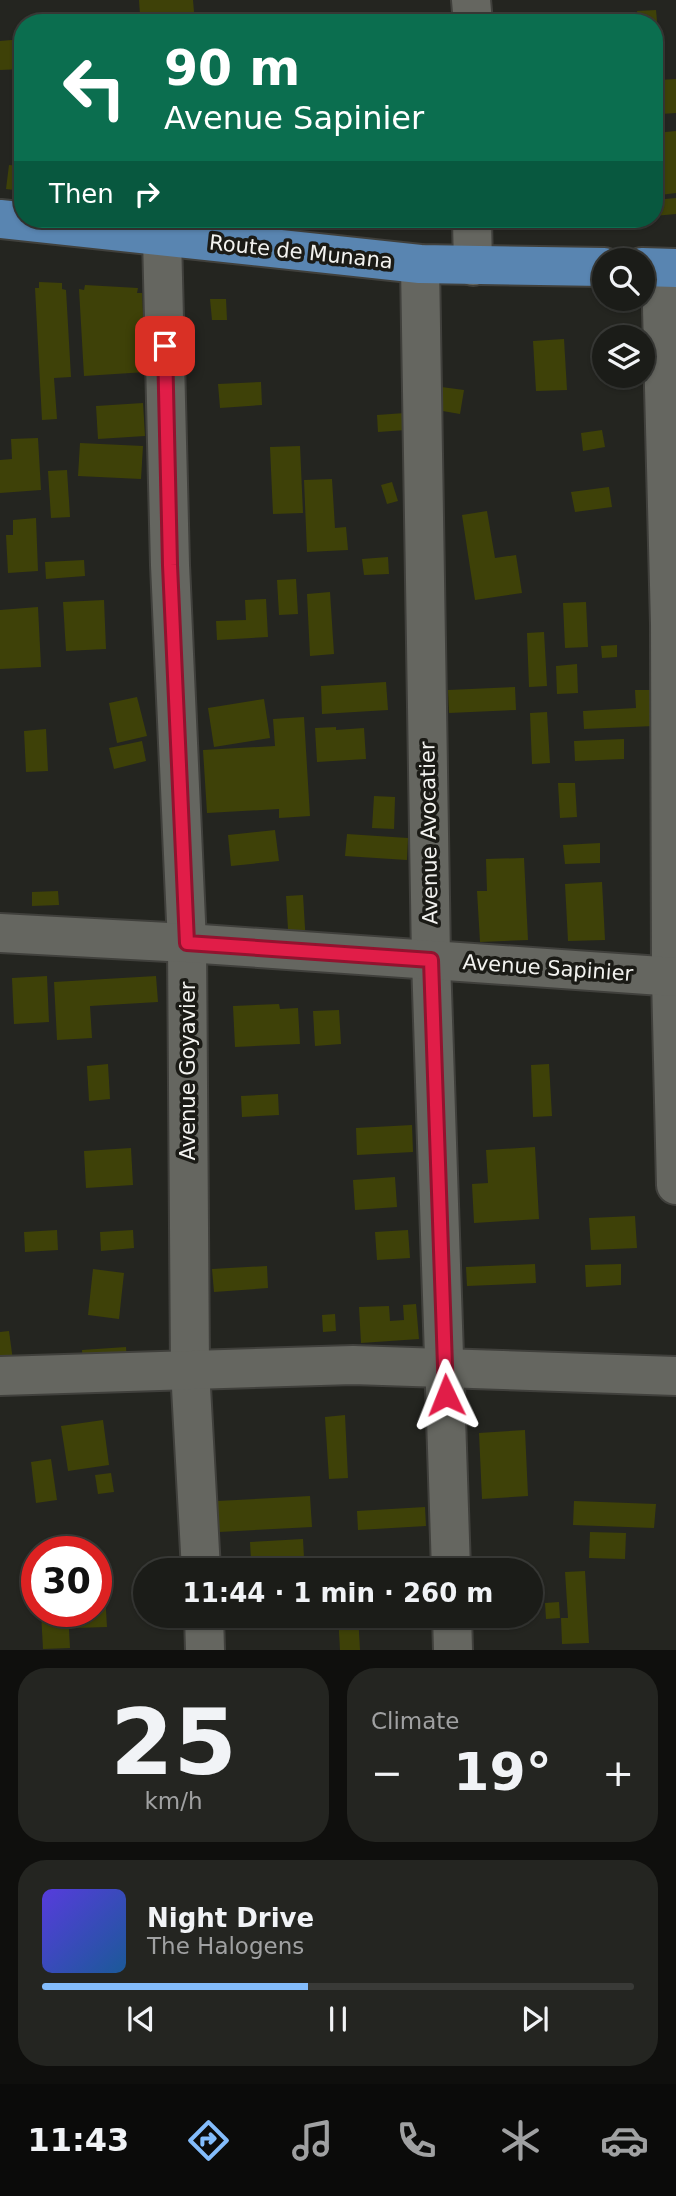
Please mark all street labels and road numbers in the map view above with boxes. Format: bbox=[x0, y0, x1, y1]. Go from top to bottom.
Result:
street label: Route de Munana bbox=[208, 230, 394, 274]
street label: Avenue Avocatier bbox=[415, 741, 443, 925]
street label: Avenue Sapinier bbox=[462, 950, 634, 986]
street label: Avenue Goyavier bbox=[176, 981, 200, 1160]

